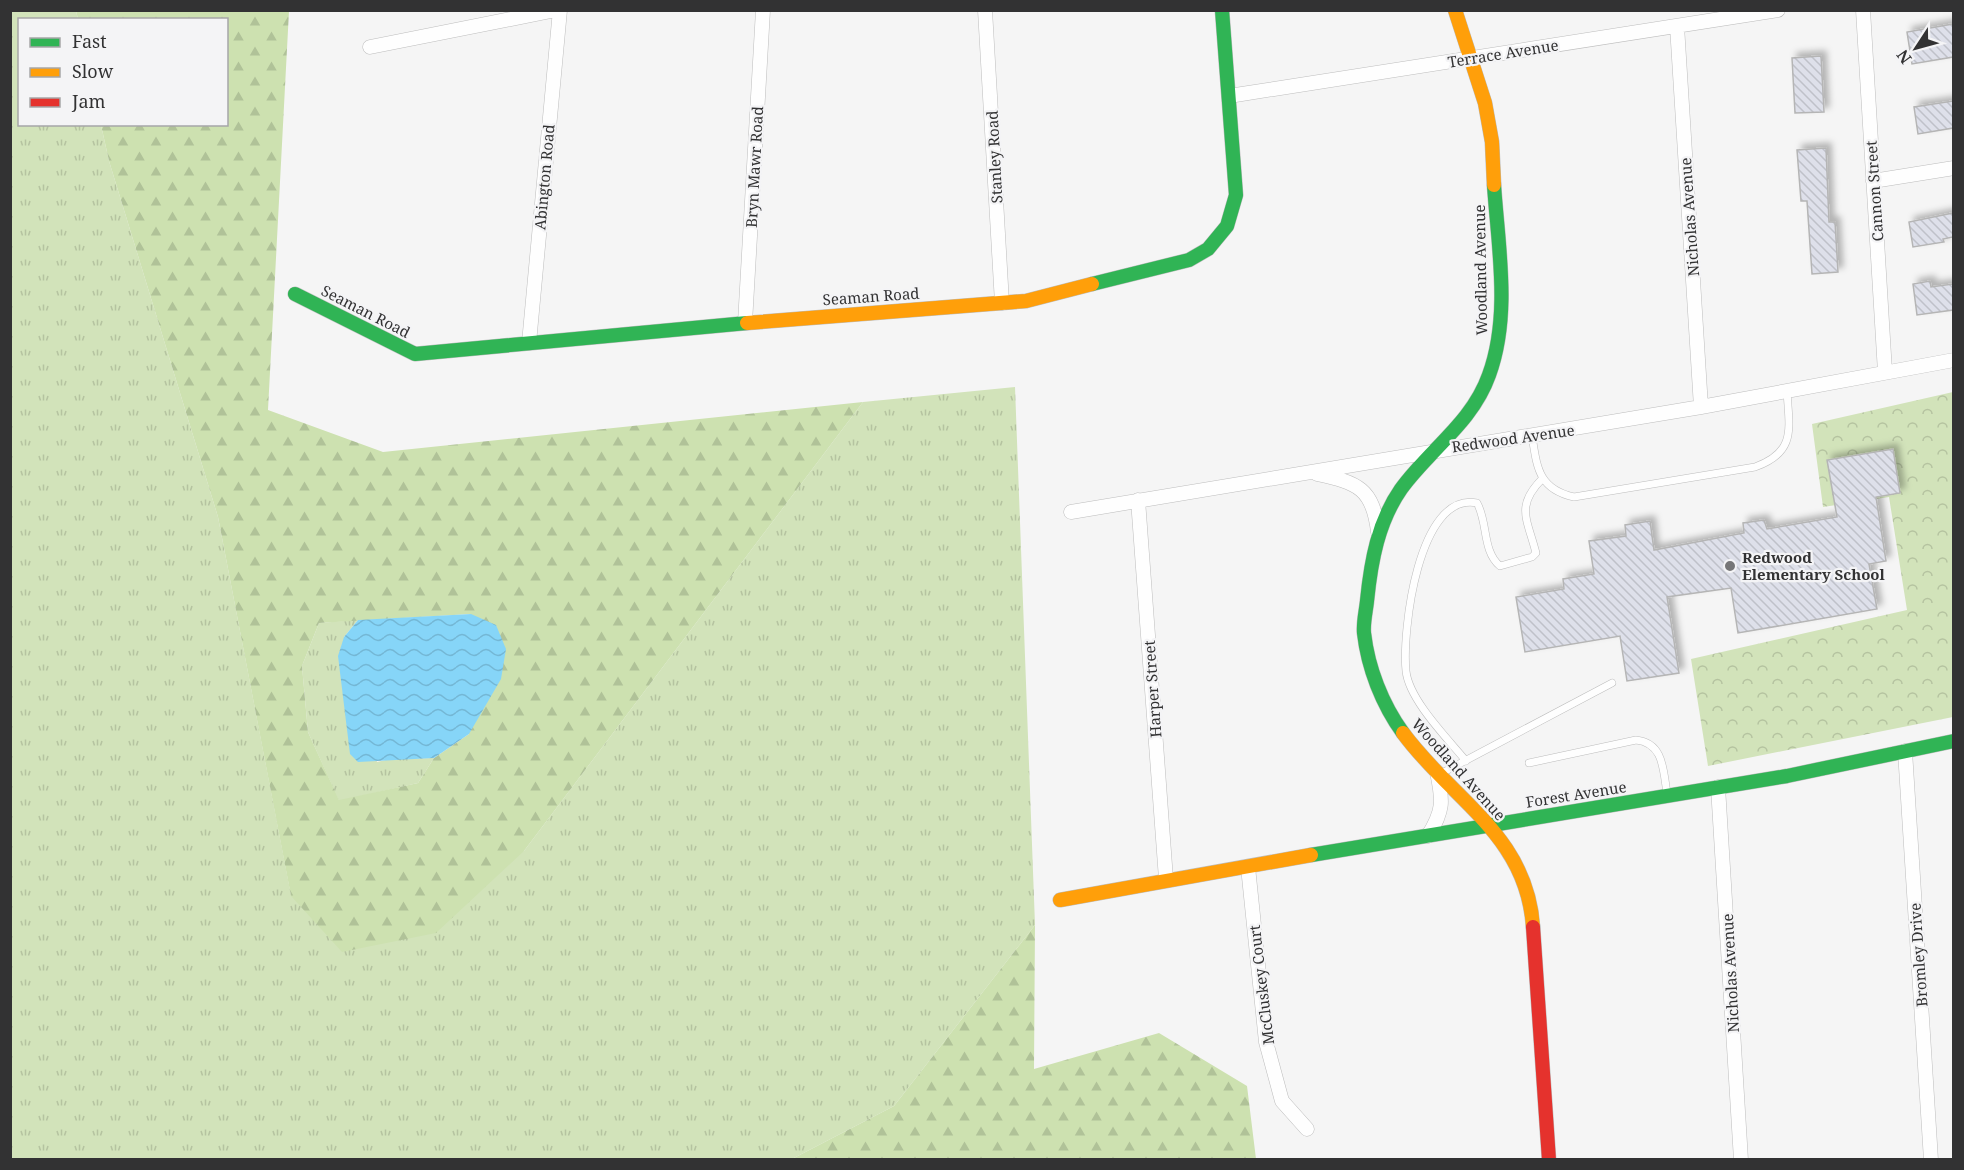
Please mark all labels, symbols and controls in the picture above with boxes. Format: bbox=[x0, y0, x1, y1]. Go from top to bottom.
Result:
legend bbox=[18, 18, 228, 126]
north arrow bbox=[1886, 18, 1946, 78]
text: Fast bbox=[72, 29, 107, 53]
street label: Terrace Avenue bbox=[1446, 34, 1560, 72]
text: N bbox=[1891, 45, 1916, 68]
text: Slow bbox=[72, 59, 114, 83]
text: Jam bbox=[71, 89, 106, 113]
street label: Bryn Mawr Road bbox=[741, 106, 767, 228]
street label: Stanley Road bbox=[982, 110, 1006, 204]
street label: Abington Road bbox=[529, 123, 559, 231]
street label: Cannon Street bbox=[1860, 140, 1888, 242]
street label: Nicholas Avenue bbox=[1675, 157, 1703, 277]
street label: Woodland Avenue bbox=[1469, 204, 1491, 336]
street label: Seaman Road bbox=[318, 280, 414, 342]
street label: Seaman Road bbox=[822, 283, 920, 309]
street label: Redwood Avenue bbox=[1450, 419, 1576, 457]
place label: Redwood Elementary School bbox=[1742, 547, 1886, 584]
marker: Redwood Elementary School bbox=[1723, 559, 1737, 573]
street label: Harper Street bbox=[1139, 640, 1165, 738]
street label: Woodland Avenue bbox=[1408, 714, 1510, 824]
street label: Forest Avenue bbox=[1524, 776, 1628, 812]
street label: Bromley Drive bbox=[1904, 902, 1932, 1008]
street label: Nicholas Avenue bbox=[1717, 913, 1743, 1033]
street label: McCluskey Court bbox=[1244, 924, 1278, 1046]

